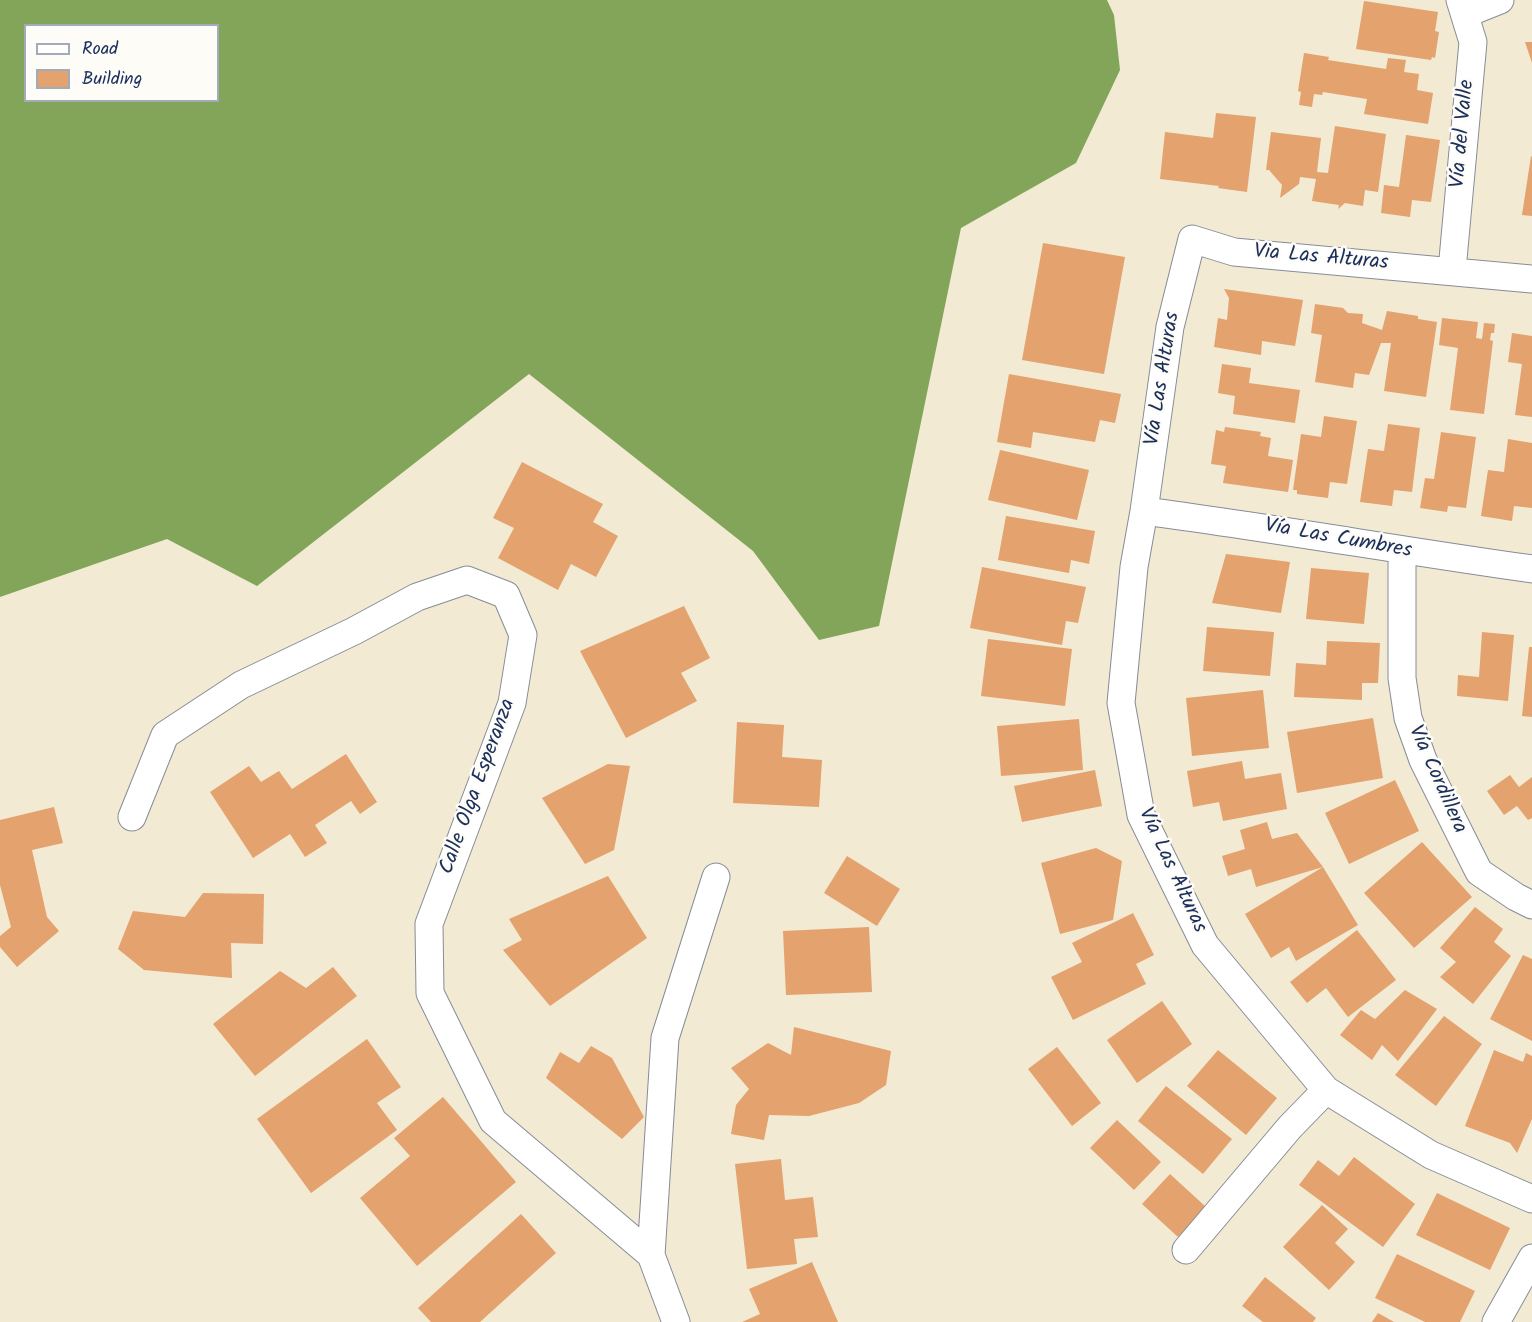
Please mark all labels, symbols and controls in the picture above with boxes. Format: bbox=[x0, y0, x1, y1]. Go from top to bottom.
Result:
legend bbox=[24, 24, 219, 102]
text: Road bbox=[82, 35, 118, 64]
text: Building bbox=[82, 65, 142, 94]
street label: Vía del Valle bbox=[1447, 79, 1481, 189]
street label: Via Las Alturas bbox=[1253, 241, 1389, 277]
street label: Vía Las Alturas bbox=[1141, 310, 1187, 448]
street label: Vía Las Cumbres bbox=[1262, 515, 1414, 565]
street label: Calle Olga Esperanza bbox=[436, 696, 522, 878]
street label: Vía Cordillera bbox=[1401, 722, 1471, 838]
street label: Vía Las Alturas bbox=[1131, 804, 1211, 938]

